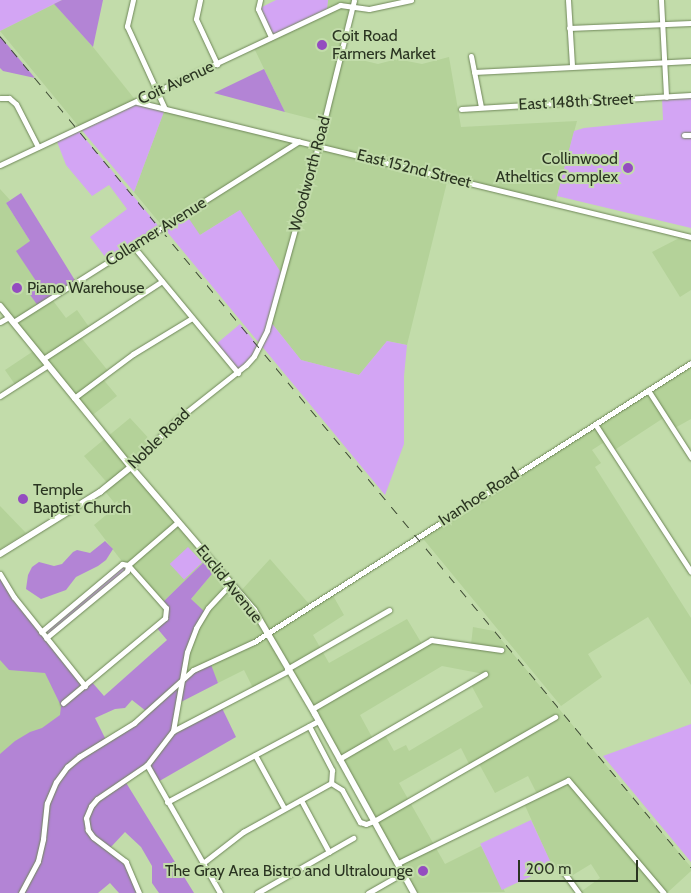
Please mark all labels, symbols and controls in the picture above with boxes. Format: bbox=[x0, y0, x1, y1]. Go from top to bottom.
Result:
place label: Coit Road Farmers Market bbox=[332, 26, 436, 64]
marker: Coit Road Farmers Market bbox=[316, 39, 328, 51]
street label: Coit Avenue bbox=[135, 57, 217, 109]
street label: East 148th Street bbox=[518, 89, 634, 115]
street label: Woodworth Road bbox=[285, 114, 335, 234]
street label: East 152nd Street bbox=[355, 146, 473, 192]
place label: Collinwood Atheltics Complex bbox=[496, 149, 618, 187]
marker: Collinwood Atheltics Complex bbox=[622, 162, 634, 174]
street label: Collamer Avenue bbox=[102, 193, 210, 271]
place label: Piano Warehouse bbox=[27, 278, 144, 298]
marker: Piano Warehouse bbox=[11, 282, 23, 294]
street label: Noble Road bbox=[124, 405, 194, 473]
street label: Ivanhoe Road bbox=[435, 464, 523, 530]
place label: Temple Baptist Church bbox=[33, 480, 131, 518]
marker: Temple Baptist Church bbox=[17, 493, 29, 505]
street label: Euclid Avenue bbox=[192, 541, 266, 627]
scale bar bbox=[521, 850, 641, 882]
text: 200 m bbox=[526, 860, 571, 878]
place label: The Gray Area Bistro and Ultralounge bbox=[165, 861, 413, 881]
marker: The Gray Area Bistro and Ultralounge bbox=[417, 865, 429, 877]

